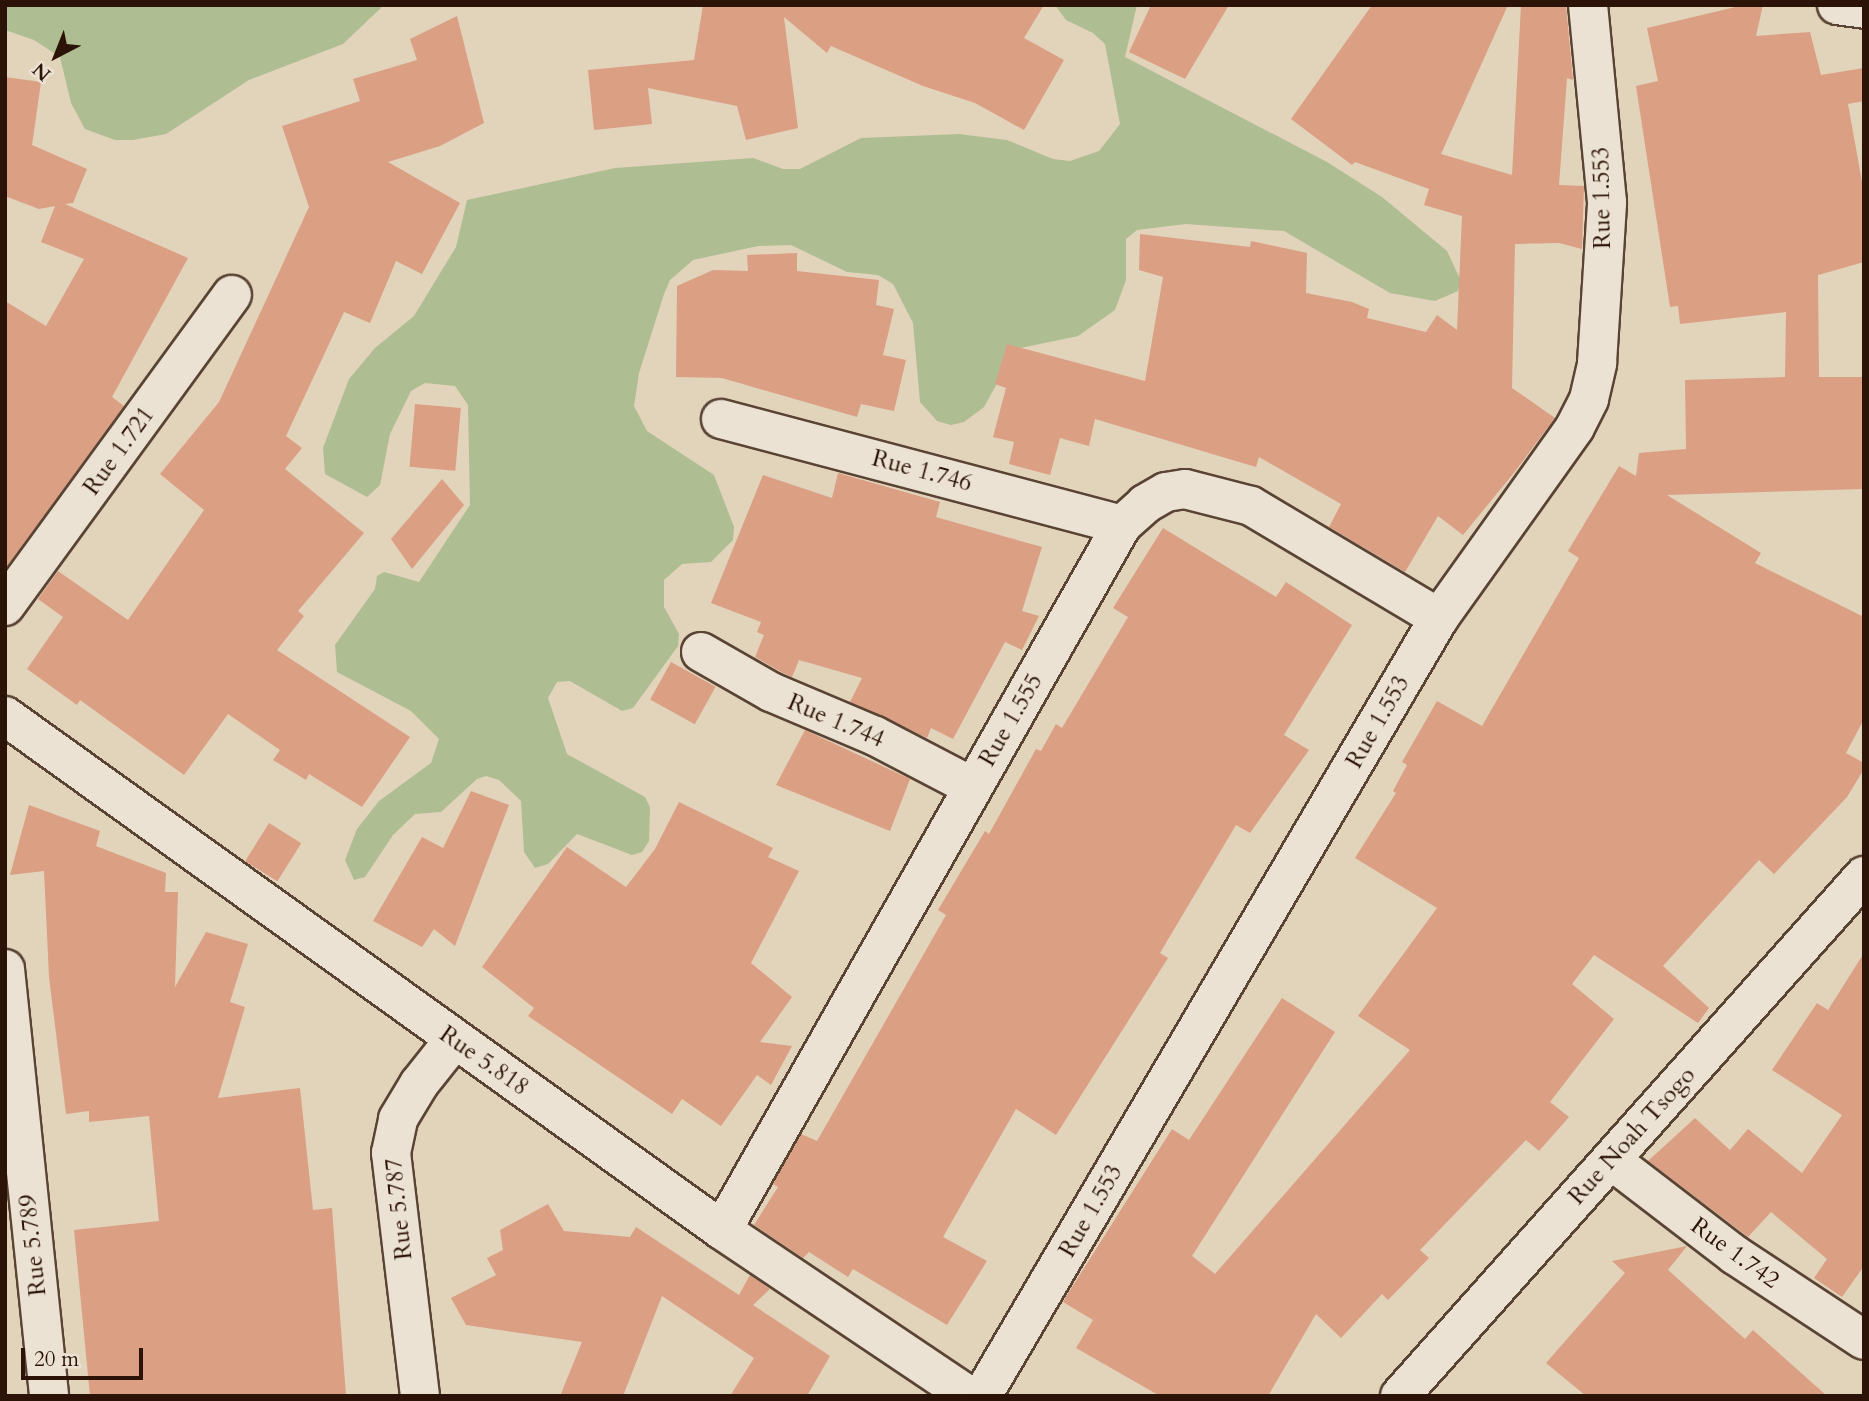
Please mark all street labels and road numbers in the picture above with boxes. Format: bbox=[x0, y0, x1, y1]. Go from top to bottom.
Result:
street label: Rue 1.553 bbox=[1587, 147, 1617, 249]
street label: Rue 1.721 bbox=[77, 401, 161, 501]
street label: Rue 1.746 bbox=[869, 444, 975, 498]
street label: Rue 1.555 bbox=[973, 668, 1049, 772]
street label: Rue 1.553 bbox=[1340, 670, 1416, 774]
street label: Rue 1.744 bbox=[783, 688, 889, 754]
street label: Rue 5.818 bbox=[434, 1020, 534, 1102]
street label: Rue Noah Tsogo bbox=[1563, 1061, 1701, 1211]
street label: Rue 5.787 bbox=[379, 1157, 419, 1261]
street label: Rue 1.553 bbox=[1053, 1159, 1129, 1263]
street label: Rue 5.789 bbox=[13, 1193, 53, 1297]
street label: Rue 1.742 bbox=[1685, 1211, 1785, 1295]

